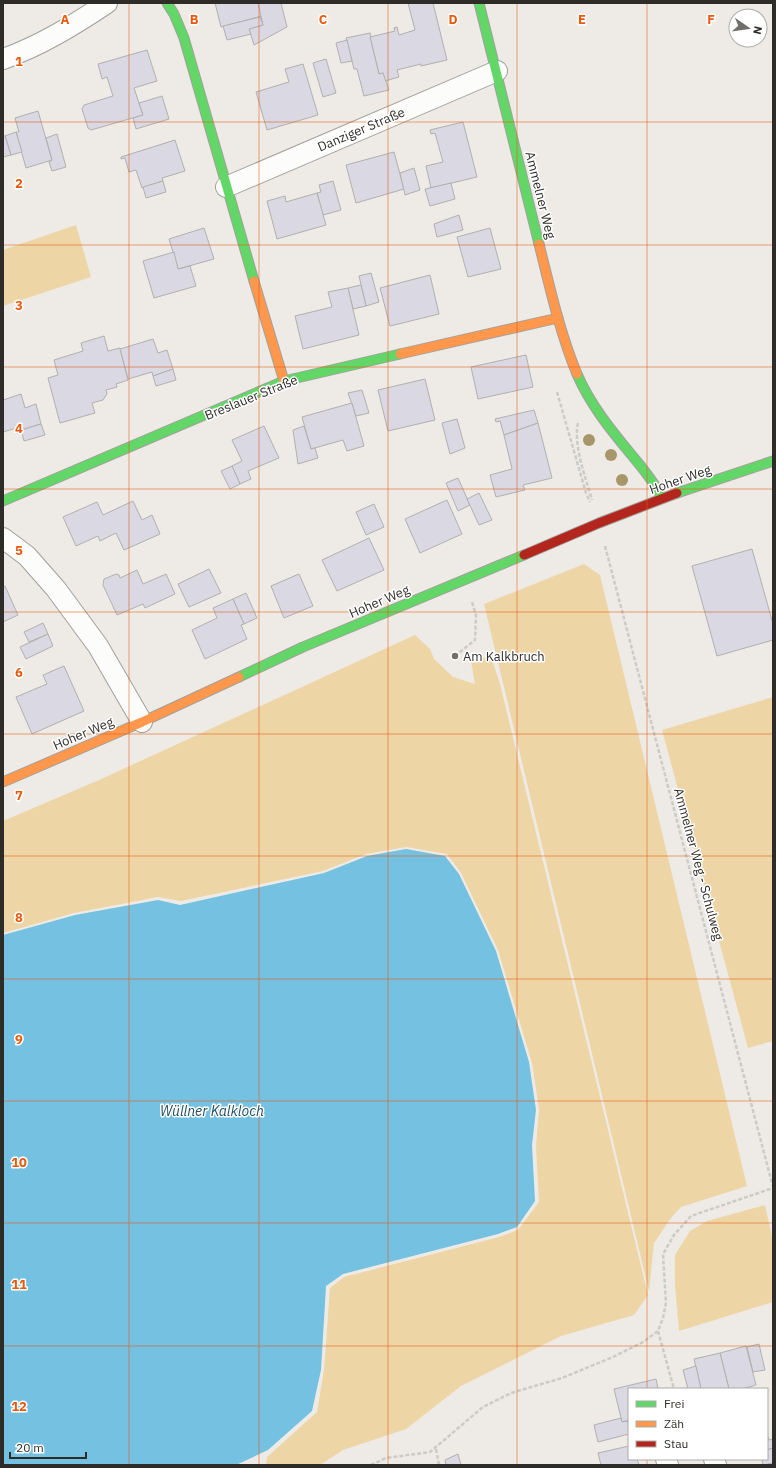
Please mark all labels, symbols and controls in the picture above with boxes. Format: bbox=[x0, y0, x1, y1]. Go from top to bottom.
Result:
north arrow bbox=[728, 8, 768, 48]
text: A bbox=[61, 11, 70, 28]
text: B bbox=[190, 11, 199, 28]
text: C bbox=[319, 11, 328, 28]
text: D bbox=[448, 11, 458, 28]
text: E bbox=[578, 11, 586, 28]
text: F bbox=[707, 11, 715, 28]
text: N bbox=[750, 25, 765, 36]
text: 1 bbox=[15, 53, 23, 70]
street label: Danziger Straße bbox=[315, 103, 407, 156]
street label: Ammelner Weg bbox=[521, 150, 560, 241]
text: 2 bbox=[15, 175, 23, 192]
text: 3 bbox=[15, 297, 23, 314]
street label: Breslauer Straße bbox=[202, 371, 300, 424]
text: 4 bbox=[15, 420, 23, 437]
street label: Hoher Weg bbox=[647, 461, 713, 498]
text: 5 bbox=[15, 542, 23, 559]
street label: Hoher Weg bbox=[346, 581, 412, 622]
place label: Am Kalkbruch bbox=[463, 648, 545, 665]
marker: Am Kalkbruch bbox=[450, 651, 460, 661]
text: 6 bbox=[15, 664, 23, 681]
street label: Hoher Weg bbox=[50, 713, 116, 754]
street label: Ammelner Weg - Schulweg bbox=[670, 786, 727, 942]
text: 7 bbox=[15, 787, 23, 804]
text: 8 bbox=[15, 909, 23, 926]
text: 9 bbox=[15, 1031, 23, 1048]
water label: Wüllner Kalkloch bbox=[160, 1102, 264, 1120]
text: 10 bbox=[11, 1154, 27, 1171]
text: 11 bbox=[11, 1276, 27, 1293]
legend bbox=[628, 1388, 768, 1460]
text: Frei bbox=[664, 1396, 684, 1411]
text: 12 bbox=[11, 1398, 27, 1415]
text: Zäh bbox=[664, 1416, 684, 1431]
scale bar bbox=[10, 1434, 86, 1460]
text: Stau bbox=[664, 1436, 688, 1451]
text: 20 m bbox=[16, 1440, 44, 1455]

